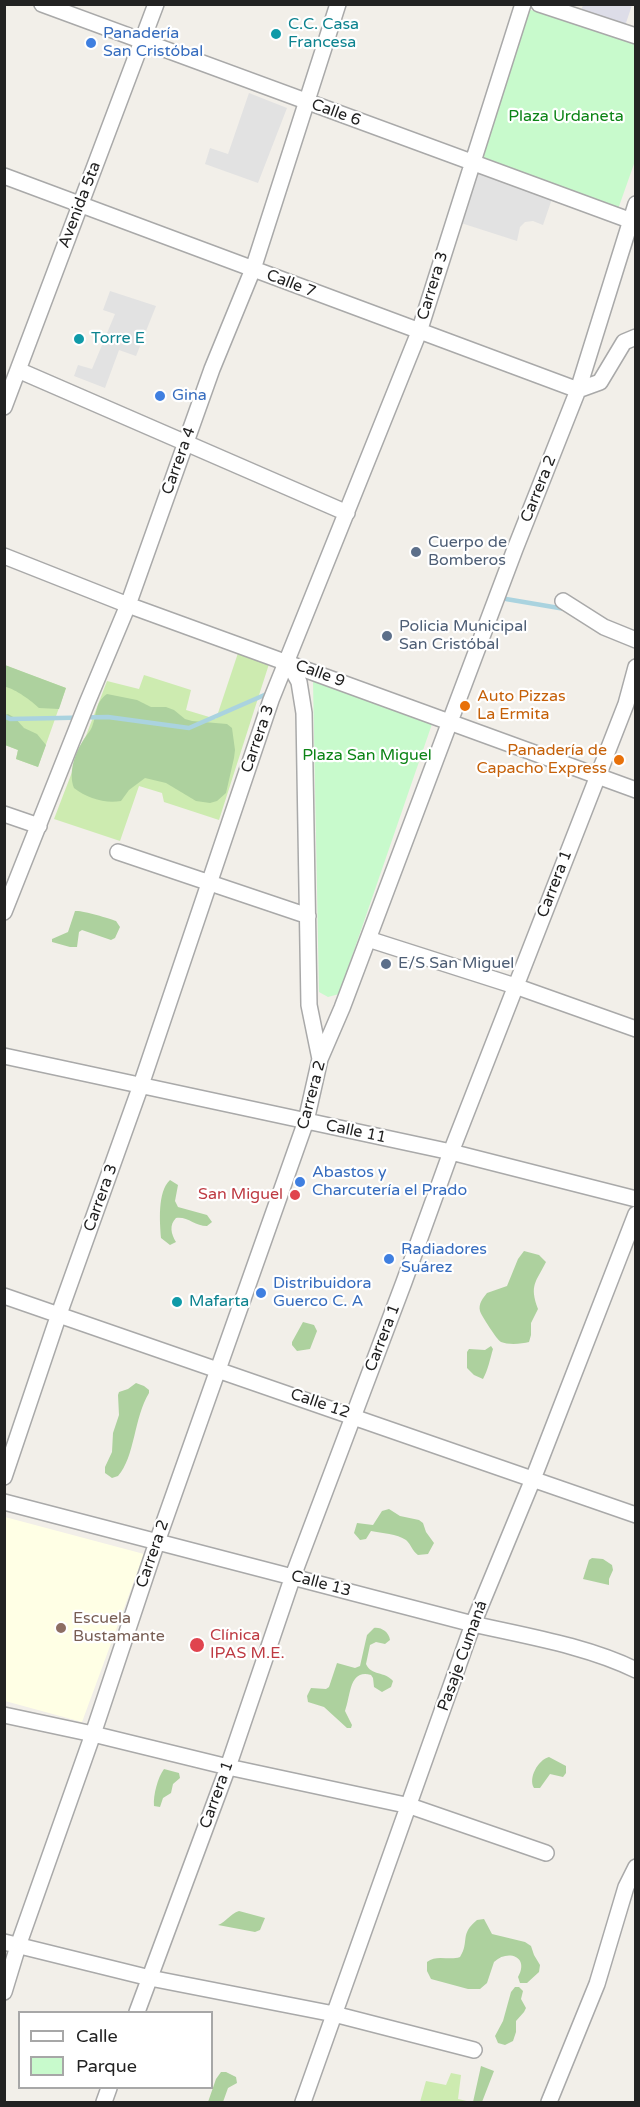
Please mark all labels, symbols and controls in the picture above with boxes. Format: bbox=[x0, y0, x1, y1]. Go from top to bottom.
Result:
place label: C.C. Casa Francesa bbox=[288, 15, 359, 53]
place label: Panadería San Cristóbal bbox=[103, 24, 203, 62]
marker: C.C. Casa Francesa bbox=[269, 27, 283, 41]
marker: Panadería San Cristóbal bbox=[84, 36, 98, 50]
street label: Calle 6 bbox=[309, 95, 363, 131]
park label: Plaza Urdaneta bbox=[508, 107, 624, 127]
street label: Avenida 5ta bbox=[55, 159, 105, 251]
street label: Carrera 3 bbox=[414, 249, 452, 323]
street label: Calle 7 bbox=[264, 266, 318, 302]
place label: Torre E bbox=[91, 329, 145, 349]
marker: Torre E bbox=[72, 332, 86, 346]
place label: Gina bbox=[172, 386, 207, 406]
marker: Gina bbox=[153, 389, 167, 403]
street label: Carrera 4 bbox=[158, 425, 200, 497]
street label: Carrera 2 bbox=[517, 453, 561, 525]
place label: Cuerpo de Bomberos bbox=[428, 533, 507, 571]
marker: Cuerpo de Bomberos bbox=[409, 545, 423, 559]
place label: Policia Municipal San Cristóbal bbox=[399, 617, 527, 655]
marker: Policia Municipal San Cristóbal bbox=[380, 629, 394, 643]
street label: Calle 9 bbox=[293, 656, 347, 692]
place label: Auto Pizzas La Ermita bbox=[477, 687, 566, 725]
marker: Auto Pizzas La Ermita bbox=[458, 699, 472, 713]
street label: Carrera 3 bbox=[237, 703, 279, 775]
place label: Panadería de Capacho Express bbox=[476, 741, 607, 779]
park label: Plaza San Miguel bbox=[302, 746, 432, 766]
marker: Panadería de Capacho Express bbox=[612, 753, 626, 767]
street label: Carrera 1 bbox=[533, 848, 577, 920]
place label: E/S San Miguel bbox=[398, 954, 514, 974]
marker: E/S San Miguel bbox=[379, 957, 393, 971]
street label: Carrera 2 bbox=[294, 1058, 330, 1132]
street label: Calle 11 bbox=[324, 1116, 388, 1148]
street label: Carrera 3 bbox=[80, 1162, 122, 1234]
place label: Abastos y Charcutería el Prado bbox=[312, 1163, 467, 1201]
marker: Abastos y Charcutería el Prado bbox=[293, 1175, 307, 1189]
place label: San Miguel bbox=[198, 1185, 283, 1205]
marker: San Miguel bbox=[288, 1188, 302, 1202]
place label: Radiadores Suárez bbox=[401, 1240, 487, 1278]
marker: Radiadores Suárez bbox=[382, 1252, 396, 1266]
place label: Distribuidora Guerco C. A bbox=[273, 1274, 371, 1312]
marker: Distribuidora Guerco C. A bbox=[254, 1286, 268, 1300]
place label: Mafarta bbox=[189, 1292, 249, 1312]
marker: Mafarta bbox=[170, 1295, 184, 1309]
street label: Carrera 1 bbox=[361, 1302, 405, 1374]
street label: Calle 12 bbox=[288, 1385, 352, 1423]
street label: Carrera 2 bbox=[132, 1518, 174, 1590]
street label: Calle 13 bbox=[289, 1567, 353, 1601]
street label: Pasaje Cumaná bbox=[434, 1598, 492, 1714]
place label: Escuela Bustamante bbox=[73, 1609, 165, 1647]
marker: Escuela Bustamante bbox=[54, 1621, 68, 1635]
place label: Clínica IPAS M.E. bbox=[210, 1626, 285, 1664]
marker: Clínica IPAS M.E. bbox=[188, 1636, 206, 1654]
street label: Carrera 1 bbox=[196, 1759, 238, 1831]
legend bbox=[18, 2011, 213, 2089]
text: Calle bbox=[76, 2025, 118, 2047]
text: Parque bbox=[76, 2055, 137, 2077]

